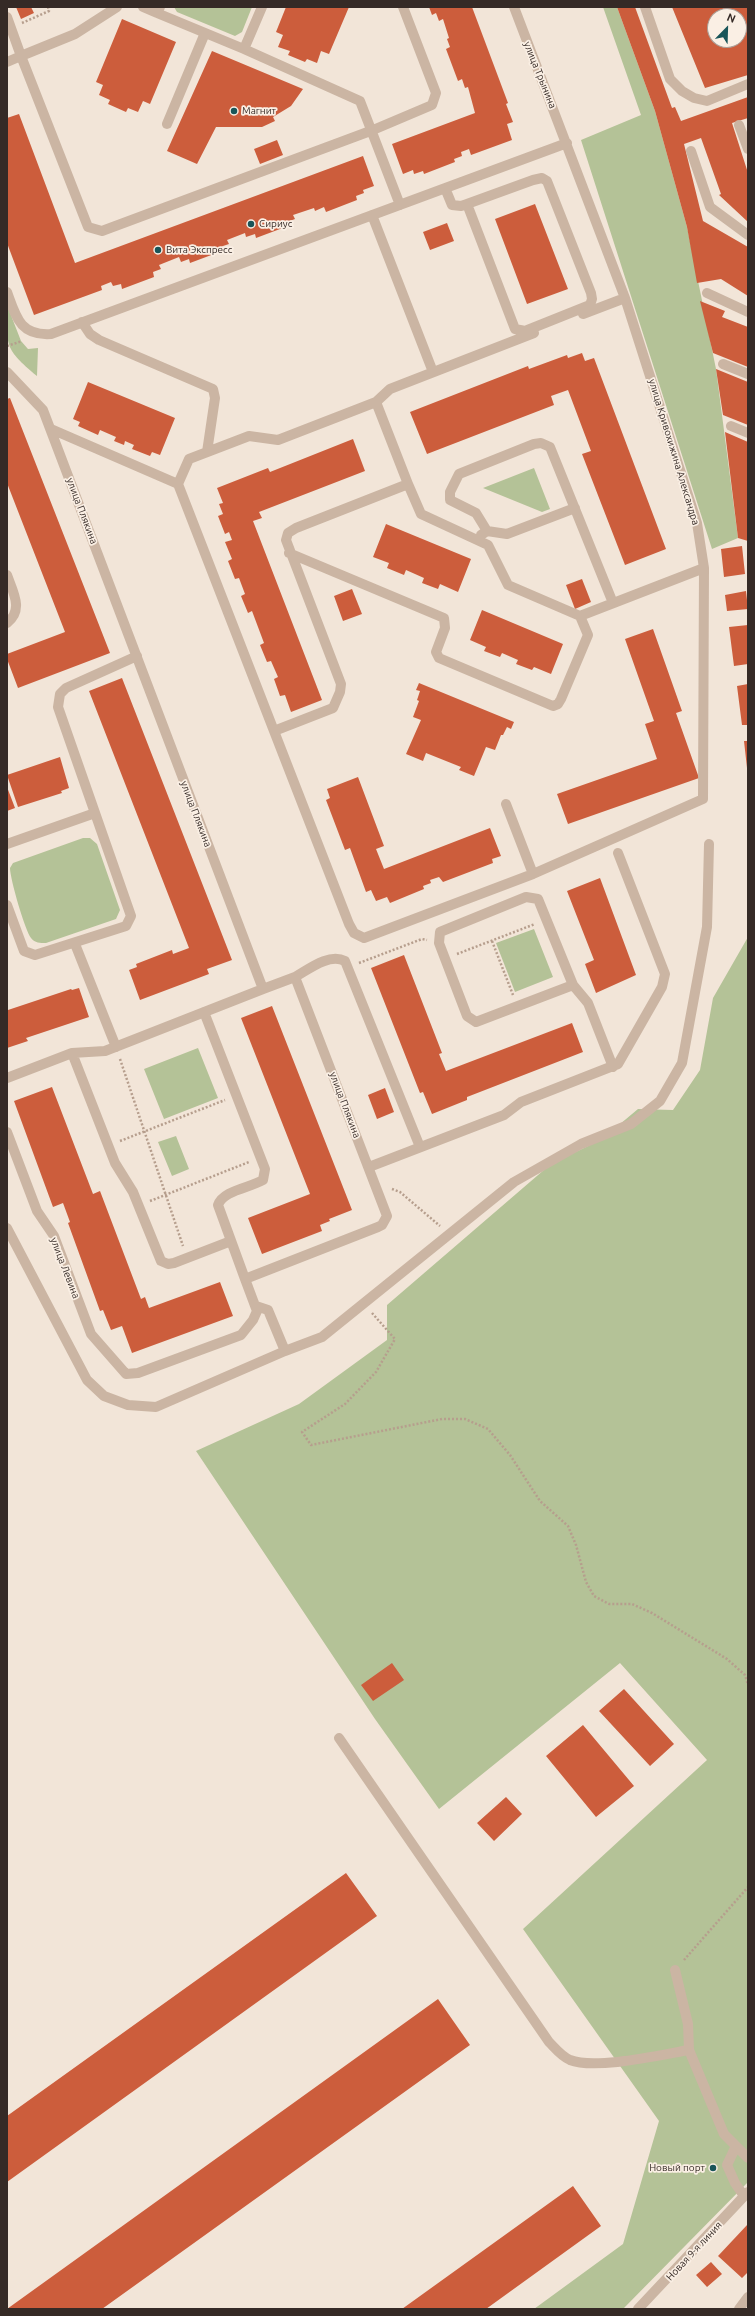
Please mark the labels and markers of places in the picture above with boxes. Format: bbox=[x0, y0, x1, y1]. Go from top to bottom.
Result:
place label: Магнит bbox=[242, 105, 276, 117]
marker: Магнит bbox=[229, 106, 239, 116]
place label: Сириус bbox=[259, 218, 292, 230]
marker: Сириус bbox=[246, 219, 256, 229]
place label: Вита Экспресс bbox=[166, 244, 232, 256]
marker: Вита Экспресс bbox=[153, 245, 163, 255]
place label: Новый порт bbox=[649, 2162, 705, 2174]
marker: Новый порт bbox=[708, 2163, 718, 2173]

